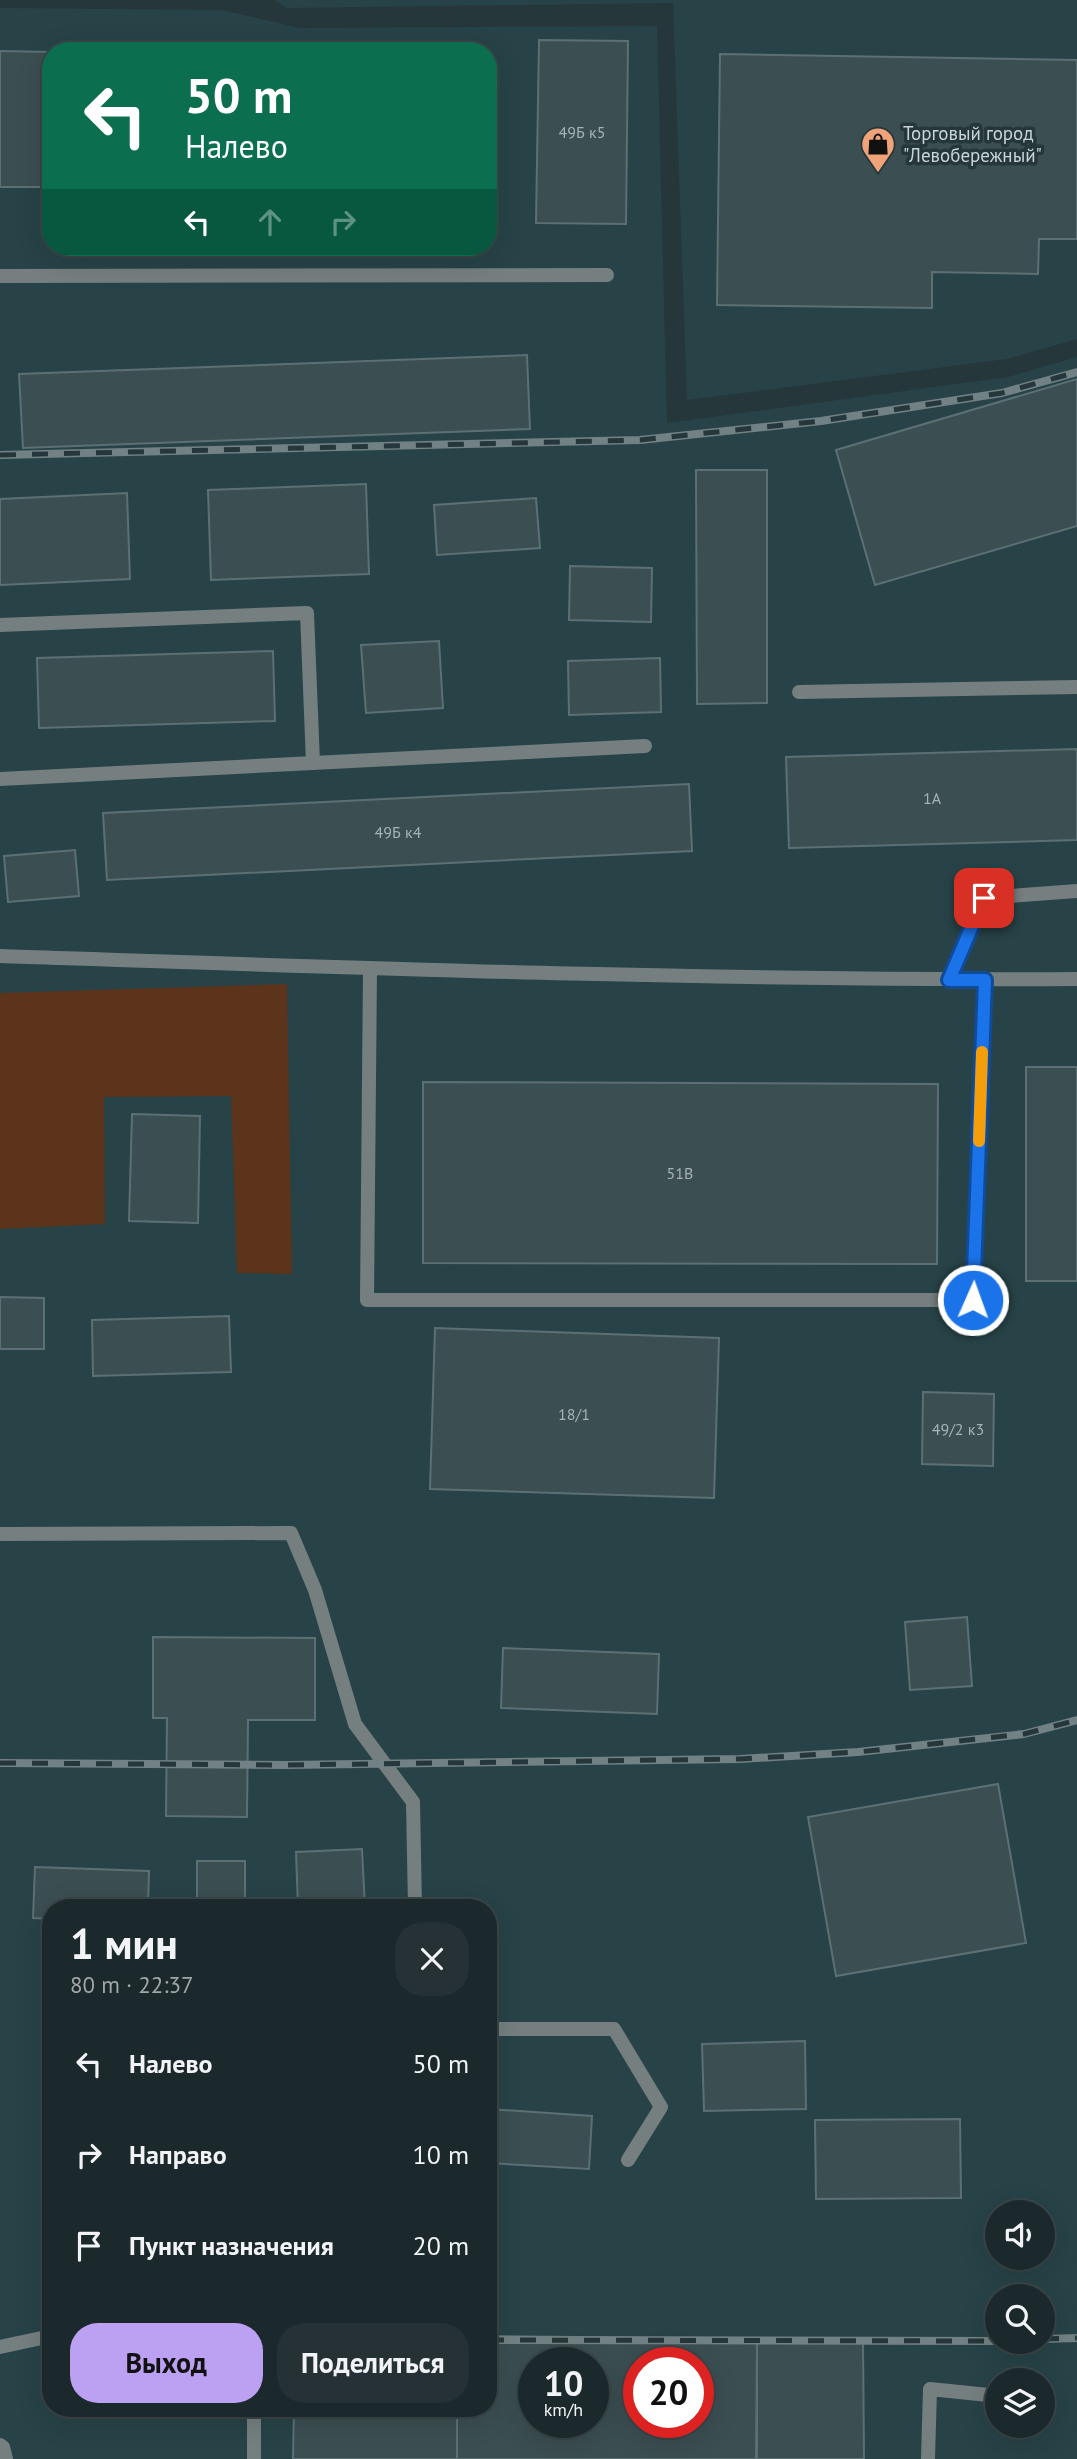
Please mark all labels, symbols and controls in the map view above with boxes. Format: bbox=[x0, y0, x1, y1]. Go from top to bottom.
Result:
text: 50 m bbox=[185, 63, 292, 127]
icon: left bbox=[70, 70, 161, 161]
place label: Торговый город "Левобережный" bbox=[903, 121, 1042, 167]
house number: 49Б к5 bbox=[559, 122, 605, 142]
text: Налево bbox=[185, 125, 288, 167]
shop icon: Торговый город "Левобережный" bbox=[859, 125, 897, 174]
icon: left bbox=[178, 203, 216, 241]
icon: ahead bbox=[251, 203, 289, 241]
icon: right bbox=[324, 203, 362, 241]
house number: 1А bbox=[923, 788, 942, 808]
house number: 49Б к4 bbox=[375, 822, 422, 842]
pin bbox=[954, 868, 1014, 928]
icon: arrive bbox=[965, 879, 1003, 917]
house number: 51В bbox=[667, 1163, 693, 1183]
position arrow bbox=[936, 1263, 1010, 1337]
house number: 18/1 bbox=[558, 1404, 590, 1424]
house number: 49/2 к3 bbox=[932, 1419, 984, 1439]
text: 1 мин bbox=[70, 1916, 178, 1971]
button: close bbox=[395, 1922, 469, 1996]
text: 80 m · 22:37 bbox=[70, 1970, 194, 1999]
icon: left bbox=[70, 2045, 108, 2083]
text: Налево bbox=[129, 2047, 213, 2080]
text: 50 m bbox=[413, 2047, 469, 2080]
icon: right bbox=[70, 2136, 108, 2174]
text: Направо bbox=[129, 2138, 227, 2171]
text: 10 m bbox=[413, 2138, 469, 2171]
map controls bbox=[985, 2200, 1055, 2438]
button: sound bbox=[985, 2200, 1055, 2270]
icon: arrive bbox=[70, 2227, 108, 2265]
text: Пункт назначения bbox=[129, 2229, 334, 2262]
text: 20 m bbox=[413, 2229, 469, 2262]
button: search bbox=[985, 2284, 1055, 2354]
button: Выход bbox=[70, 2323, 263, 2403]
button: Поделиться bbox=[277, 2323, 469, 2403]
speed limit sign: 20 bbox=[623, 2347, 714, 2438]
text: 10 bbox=[544, 2360, 583, 2406]
button: layers bbox=[985, 2368, 1055, 2438]
text: km/h bbox=[544, 2398, 583, 2421]

